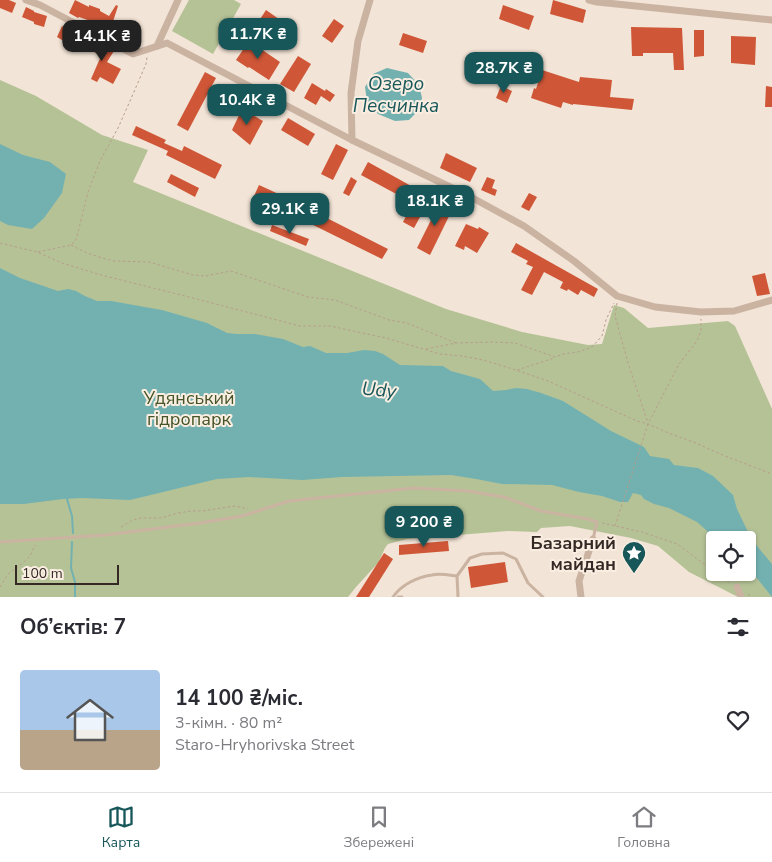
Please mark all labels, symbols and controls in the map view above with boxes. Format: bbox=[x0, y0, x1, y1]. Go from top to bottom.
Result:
pin: 11.7K ₴ bbox=[212, 18, 304, 60]
pin: 14.1K ₴ bbox=[56, 20, 148, 62]
text: 11.7K ₴ bbox=[229, 23, 287, 45]
text: 14.1K ₴ bbox=[73, 25, 131, 47]
pin: 28.7K ₴ bbox=[458, 52, 550, 94]
text: 28.7K ₴ bbox=[475, 57, 533, 79]
water label: Озеро Песчинка bbox=[353, 71, 439, 119]
pin: 10.4K ₴ bbox=[201, 84, 293, 126]
text: 10.4K ₴ bbox=[218, 89, 276, 111]
pin: 18.1K ₴ bbox=[389, 184, 481, 227]
text: 18.1K ₴ bbox=[406, 190, 464, 212]
pin: 29.1K ₴ bbox=[244, 192, 336, 235]
text: 29.1K ₴ bbox=[261, 198, 319, 220]
water label: Udy bbox=[361, 376, 399, 405]
park label: Удянський гідропарк bbox=[142, 386, 235, 431]
pin: 9 200 ₴ bbox=[378, 506, 470, 548]
text: 9 200 ₴ bbox=[396, 511, 452, 533]
place label: Базарний майдан bbox=[531, 531, 616, 576]
map controls bbox=[706, 531, 756, 581]
button: locate bbox=[706, 531, 756, 581]
place icon: Базарний майдан bbox=[621, 540, 647, 574]
scale bar bbox=[15, 562, 119, 585]
text: 100 m bbox=[22, 564, 63, 583]
text: Об’єктів: 7 bbox=[20, 613, 126, 641]
icon: filters bbox=[724, 613, 752, 641]
text: 14 100 ₴/міс. bbox=[175, 684, 303, 712]
icon: home bbox=[60, 690, 120, 750]
icon: heart bbox=[724, 706, 752, 734]
text: 3-кімн. · 80 m² bbox=[175, 712, 282, 734]
text: Staro-Hryhorivska Street bbox=[175, 734, 354, 756]
tab: Карта bbox=[102, 803, 140, 852]
tab: Збережені bbox=[343, 803, 414, 852]
tab: Головна bbox=[617, 803, 670, 852]

